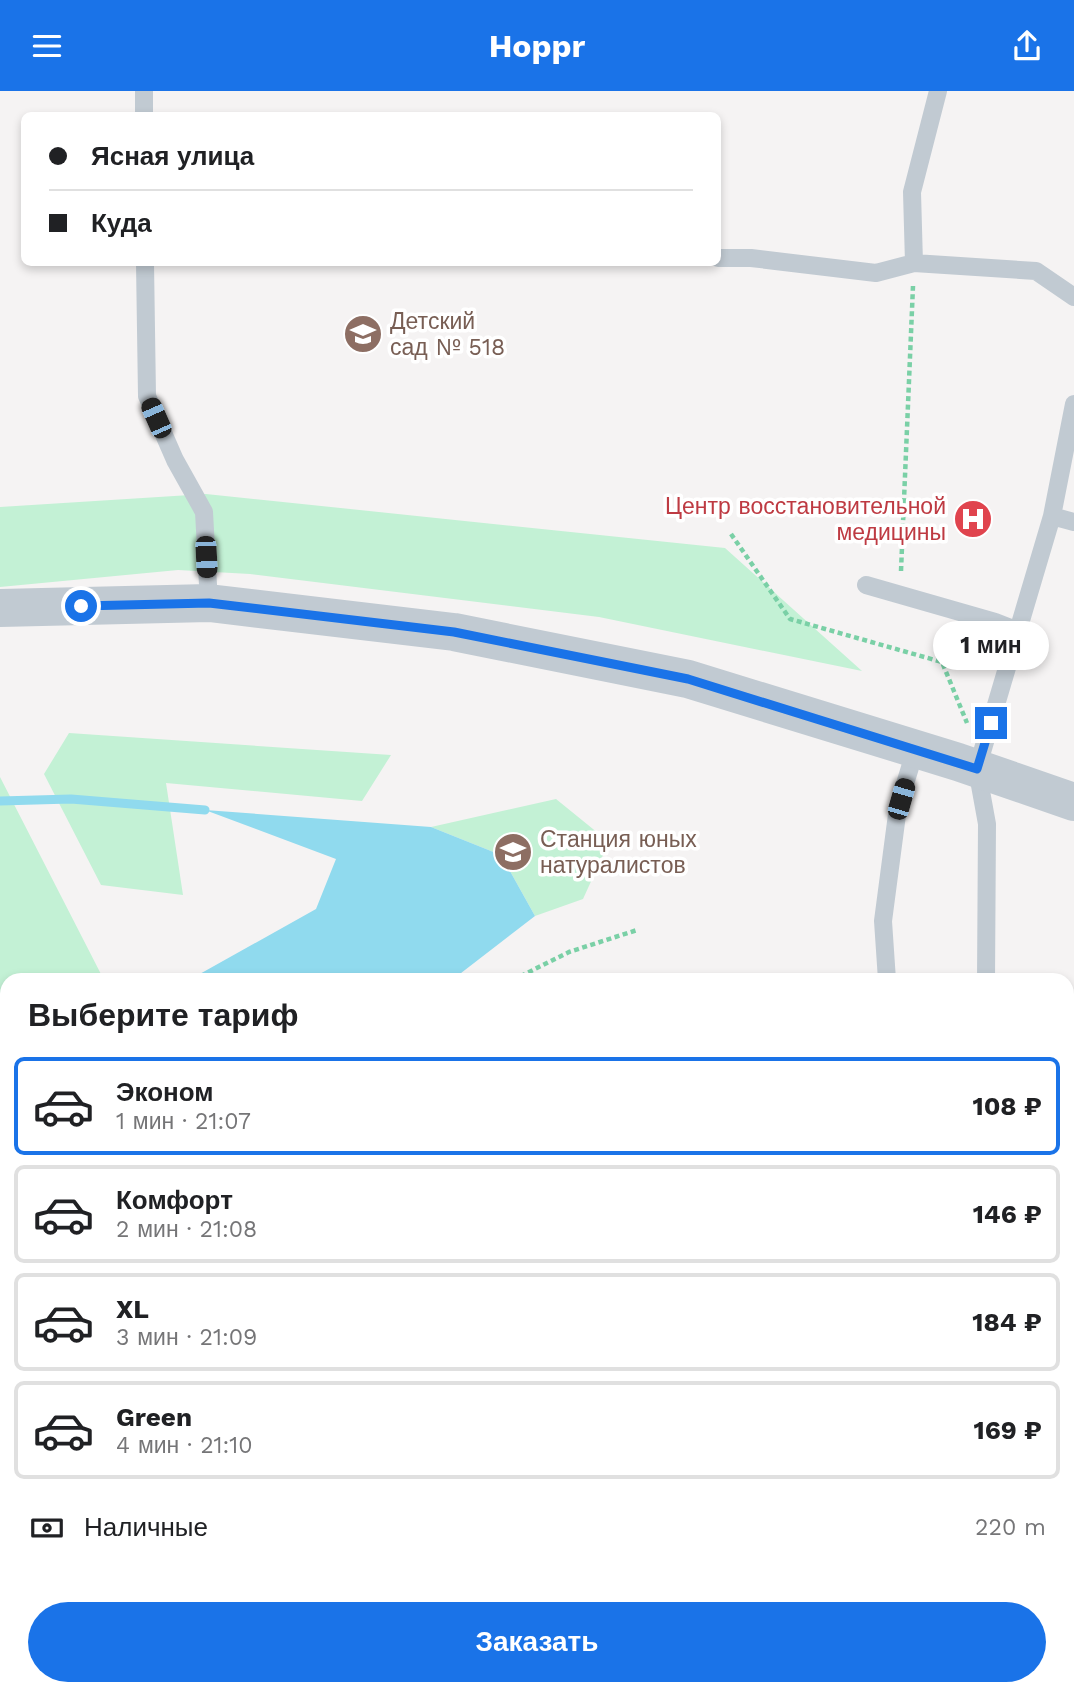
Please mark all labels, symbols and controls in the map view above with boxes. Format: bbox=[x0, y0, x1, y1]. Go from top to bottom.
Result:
icon: menu bbox=[28, 27, 66, 65]
text: Hoppr bbox=[489, 27, 585, 65]
icon: share bbox=[1008, 27, 1046, 65]
text: Ясная улица bbox=[91, 141, 254, 171]
text: Куда bbox=[91, 208, 152, 238]
place label: Детский сад № 518 bbox=[390, 308, 505, 361]
school or university icon: Детский сад № 518 bbox=[342, 313, 384, 355]
car bbox=[138, 395, 175, 441]
place label: Центр восстановительной медицины bbox=[665, 493, 946, 546]
hospital icon: Центр восстановительной медицины bbox=[952, 498, 994, 540]
car bbox=[195, 535, 218, 579]
route start bbox=[65, 590, 97, 622]
callout: 1 мин bbox=[933, 621, 1049, 671]
text: 1 мин bbox=[960, 632, 1022, 659]
route end bbox=[975, 707, 1007, 739]
car bbox=[886, 776, 917, 822]
place label: Станция юных натуралистов bbox=[540, 826, 697, 879]
school or university icon: Станция юных натуралистов bbox=[492, 831, 534, 873]
text: Выберите тариф bbox=[28, 996, 299, 1034]
icon: car bbox=[32, 1075, 95, 1138]
text: Эконом bbox=[116, 1077, 214, 1107]
text: 108 ₽ bbox=[972, 1091, 1042, 1121]
text: 1 мин · 21:07 bbox=[116, 1108, 251, 1135]
icon: car bbox=[32, 1183, 95, 1246]
text: Комфорт bbox=[116, 1185, 233, 1215]
text: 146 ₽ bbox=[973, 1199, 1042, 1229]
text: 2 мин · 21:08 bbox=[116, 1216, 257, 1243]
icon: car bbox=[32, 1291, 95, 1354]
text: XL bbox=[116, 1294, 149, 1324]
text: 184 ₽ bbox=[972, 1307, 1042, 1337]
text: 3 мин · 21:09 bbox=[116, 1324, 257, 1351]
icon: car bbox=[32, 1399, 95, 1462]
text: Green bbox=[116, 1402, 192, 1432]
text: 169 ₽ bbox=[973, 1415, 1042, 1445]
text: 4 мин · 21:10 bbox=[116, 1432, 253, 1459]
icon: cash bbox=[28, 1509, 66, 1547]
text: Наличные bbox=[84, 1512, 208, 1542]
text: 220 m bbox=[975, 1514, 1046, 1541]
button: Заказать bbox=[28, 1602, 1046, 1682]

